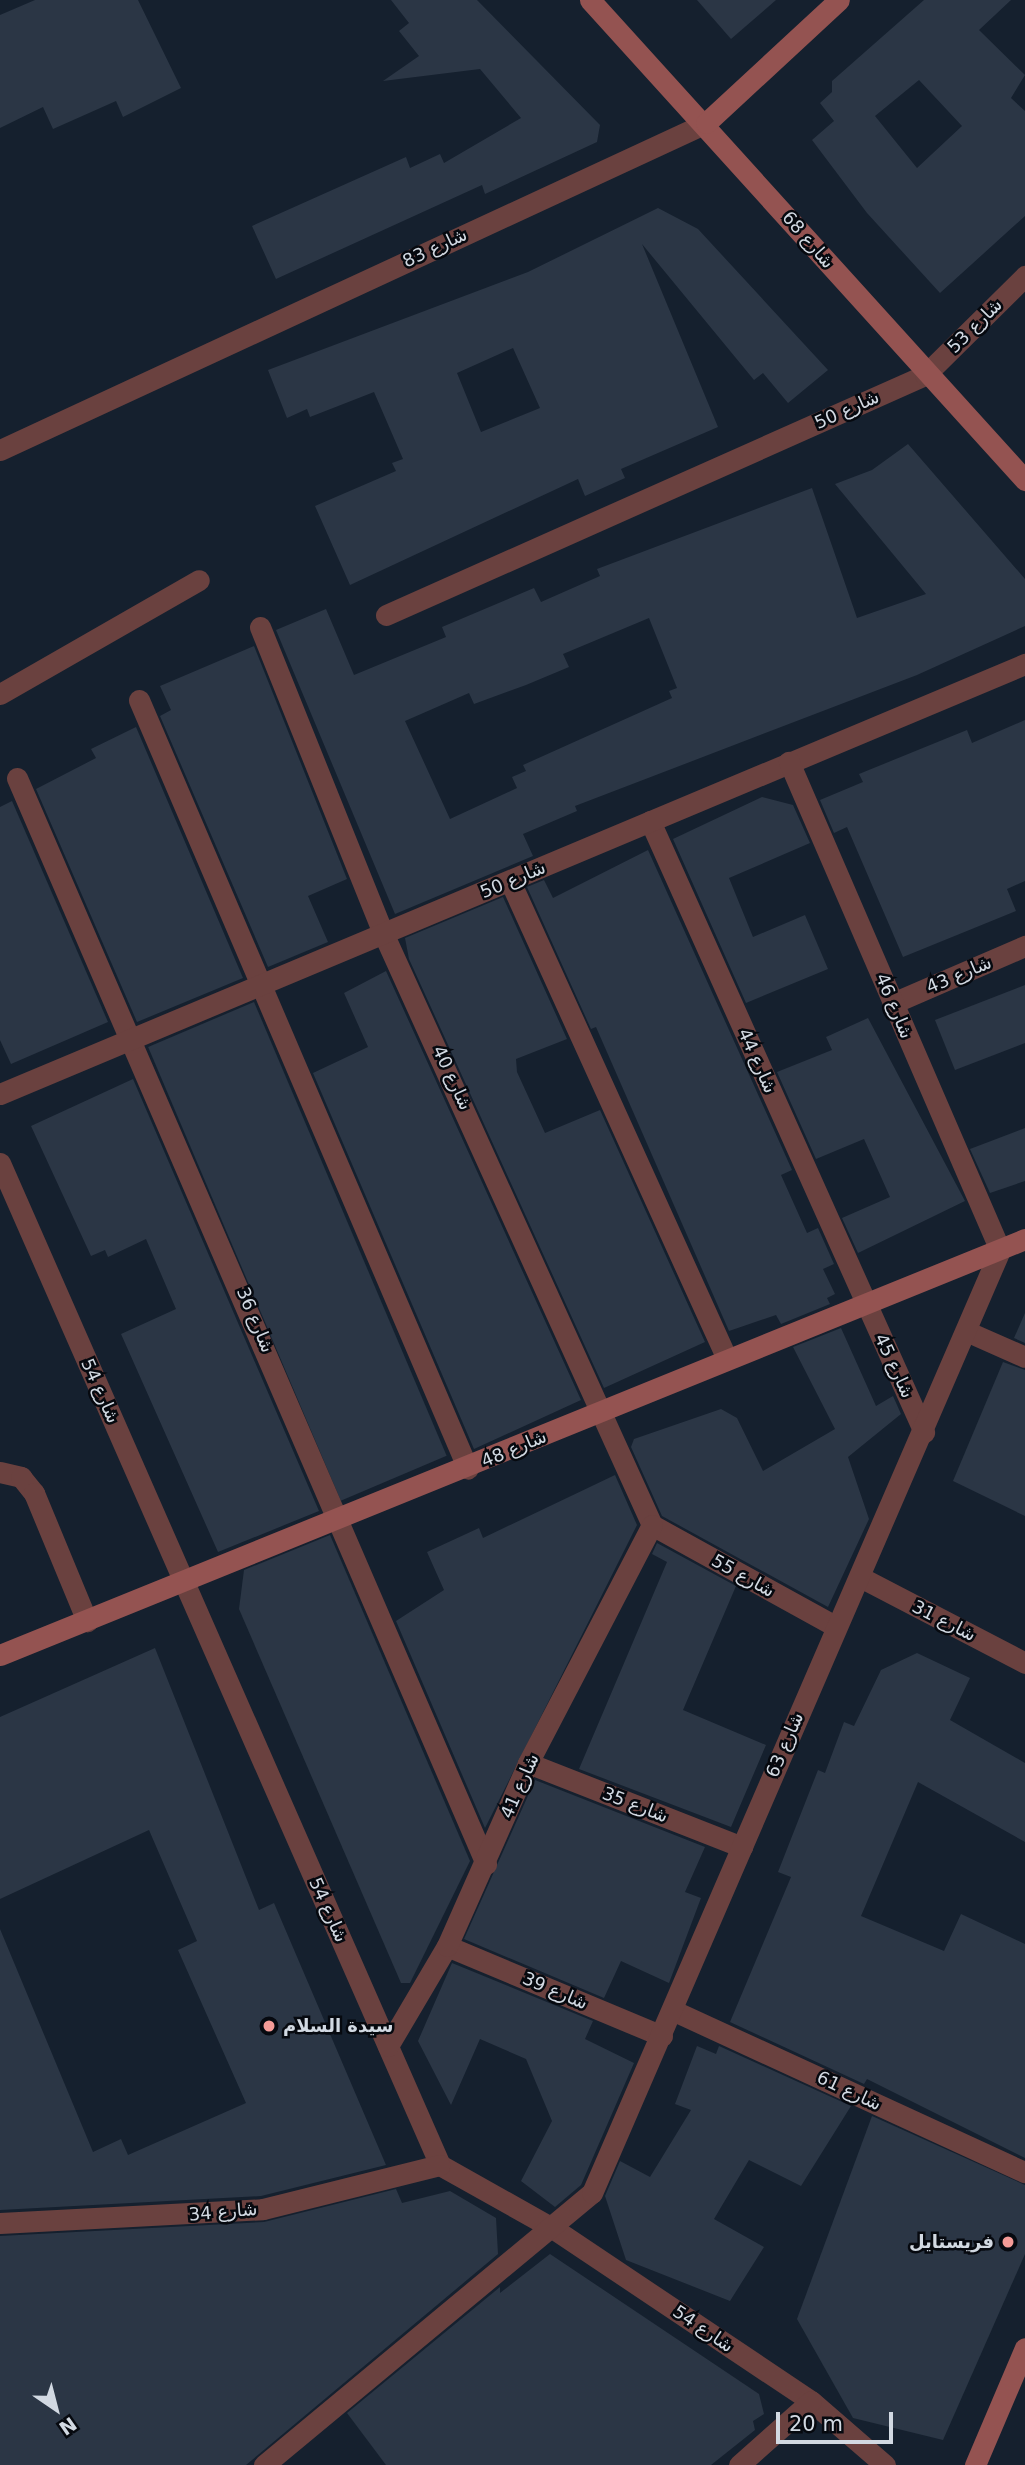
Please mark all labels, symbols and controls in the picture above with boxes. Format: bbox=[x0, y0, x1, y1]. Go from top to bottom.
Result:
street label: شارع 68 bbox=[777, 207, 839, 273]
street label: شارع 83 bbox=[399, 224, 471, 272]
street label: شارع 53 bbox=[943, 294, 1007, 358]
street label: شارع 50 bbox=[811, 386, 883, 434]
street label: شارع 50 bbox=[477, 857, 549, 903]
street label: شارع 43 bbox=[923, 952, 995, 998]
street label: شارع 46 bbox=[871, 970, 917, 1042]
street label: شارع 44 bbox=[733, 1025, 781, 1097]
street label: شارع 40 bbox=[428, 1042, 476, 1114]
street label: شارع 36 bbox=[232, 1284, 278, 1356]
street label: شارع 45 bbox=[870, 1330, 918, 1402]
street label: شارع 54 bbox=[76, 1355, 124, 1427]
street label: شارع 48 bbox=[478, 1426, 550, 1472]
street label: شارع 55 bbox=[708, 1550, 778, 1602]
street label: شارع 31 bbox=[909, 1596, 979, 1646]
street label: شارع 63 bbox=[762, 1709, 808, 1781]
street label: شارع 41 bbox=[496, 1750, 544, 1822]
street label: شارع 35 bbox=[599, 1783, 671, 1827]
street label: شارع 54 bbox=[304, 1874, 352, 1946]
street label: شارع 39 bbox=[519, 1968, 591, 2014]
place label: سيدة السلام bbox=[283, 2015, 393, 2037]
marker: سيدة السلام bbox=[261, 2018, 277, 2034]
street label: شارع 61 bbox=[813, 2067, 885, 2115]
street label: شارع 34 bbox=[188, 2198, 258, 2226]
place label: فريستايل bbox=[909, 2231, 994, 2253]
marker: فريستايل bbox=[1000, 2234, 1016, 2250]
street label: شارع 54 bbox=[669, 2301, 737, 2357]
north arrow bbox=[21, 2374, 91, 2444]
scale bar bbox=[780, 2398, 897, 2442]
text: 20 m bbox=[789, 2412, 843, 2436]
text: N bbox=[55, 2413, 81, 2440]

